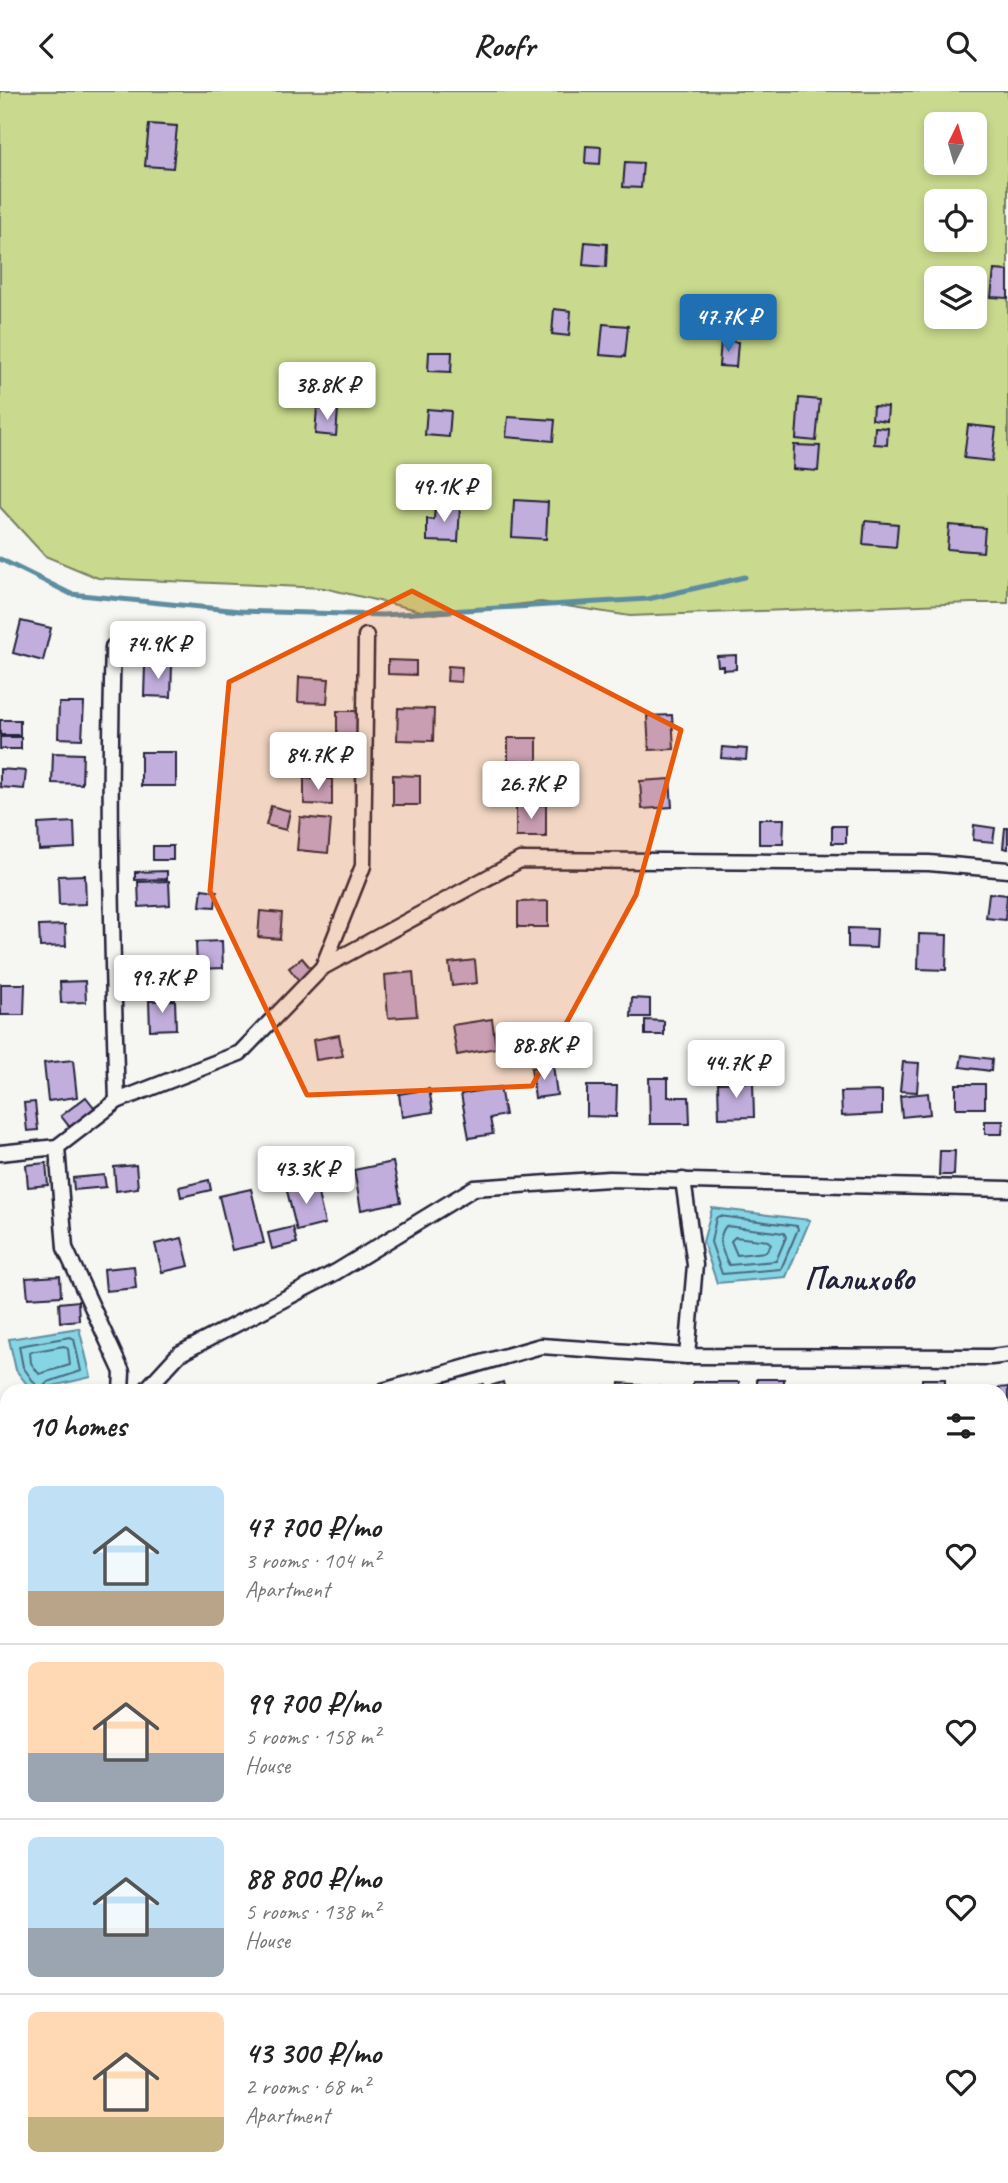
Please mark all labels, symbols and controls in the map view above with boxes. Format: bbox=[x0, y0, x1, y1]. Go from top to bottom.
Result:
text: Roofr bbox=[473, 25, 535, 66]
icon: back bbox=[28, 27, 66, 65]
icon: search bbox=[942, 27, 980, 65]
north arrow bbox=[924, 112, 987, 175]
map controls bbox=[924, 112, 987, 329]
button: locate bbox=[924, 189, 987, 252]
button: layers bbox=[924, 266, 987, 329]
pin: 47.7K ₽ bbox=[663, 295, 793, 354]
text: 47.7K ₽ bbox=[696, 302, 760, 331]
pin: 38.8K ₽ bbox=[262, 363, 392, 422]
text: 38.8K ₽ bbox=[295, 370, 359, 399]
pin: 49.1K ₽ bbox=[379, 465, 509, 524]
text: 49.1K ₽ bbox=[412, 472, 476, 501]
pin: 74.9K ₽ bbox=[93, 621, 223, 681]
text: 74.9K ₽ bbox=[126, 629, 190, 658]
pin: 84.7K ₽ bbox=[253, 733, 383, 792]
text: 84.7K ₽ bbox=[286, 740, 350, 769]
pin: 26.7K ₽ bbox=[466, 761, 596, 821]
text: 26.7K ₽ bbox=[498, 769, 564, 798]
pin: 99.7K ₽ bbox=[97, 955, 227, 1015]
text: 99.7K ₽ bbox=[130, 963, 194, 992]
pin: 88.8K ₽ bbox=[479, 1023, 609, 1082]
text: 88.8K ₽ bbox=[512, 1030, 576, 1059]
pin: 44.7K ₽ bbox=[671, 1041, 801, 1100]
text: 44.7K ₽ bbox=[704, 1048, 768, 1077]
pin: 43.3K ₽ bbox=[241, 1147, 371, 1206]
text: 43.3K ₽ bbox=[274, 1154, 338, 1183]
district label: Палихово bbox=[804, 1258, 916, 1299]
text: 10 homes bbox=[28, 1407, 126, 1445]
icon: filters bbox=[942, 1407, 980, 1445]
text: 47 700 ₽/mo bbox=[245, 1508, 381, 1546]
icon: home bbox=[84, 1514, 168, 1598]
icon: heart bbox=[942, 1537, 980, 1575]
text: 3 rooms · 104 m² bbox=[245, 1546, 380, 1575]
text: Apartment bbox=[245, 1575, 330, 1604]
text: 99 700 ₽/mo bbox=[245, 1684, 380, 1722]
icon: home bbox=[84, 1690, 168, 1774]
icon: heart bbox=[942, 1713, 980, 1751]
text: 5 rooms · 158 m² bbox=[245, 1722, 380, 1751]
text: House bbox=[245, 1751, 290, 1780]
text: 88 800 ₽/mo bbox=[245, 1859, 381, 1897]
icon: home bbox=[84, 1865, 168, 1949]
icon: heart bbox=[942, 1888, 980, 1926]
text: 5 rooms · 138 m² bbox=[245, 1897, 380, 1926]
text: House bbox=[245, 1926, 290, 1955]
text: 43 300 ₽/mo bbox=[245, 2034, 381, 2072]
icon: home bbox=[84, 2040, 168, 2124]
icon: heart bbox=[942, 2063, 980, 2101]
text: 2 rooms · 68 m² bbox=[245, 2072, 369, 2101]
text: Apartment bbox=[245, 2101, 330, 2130]

